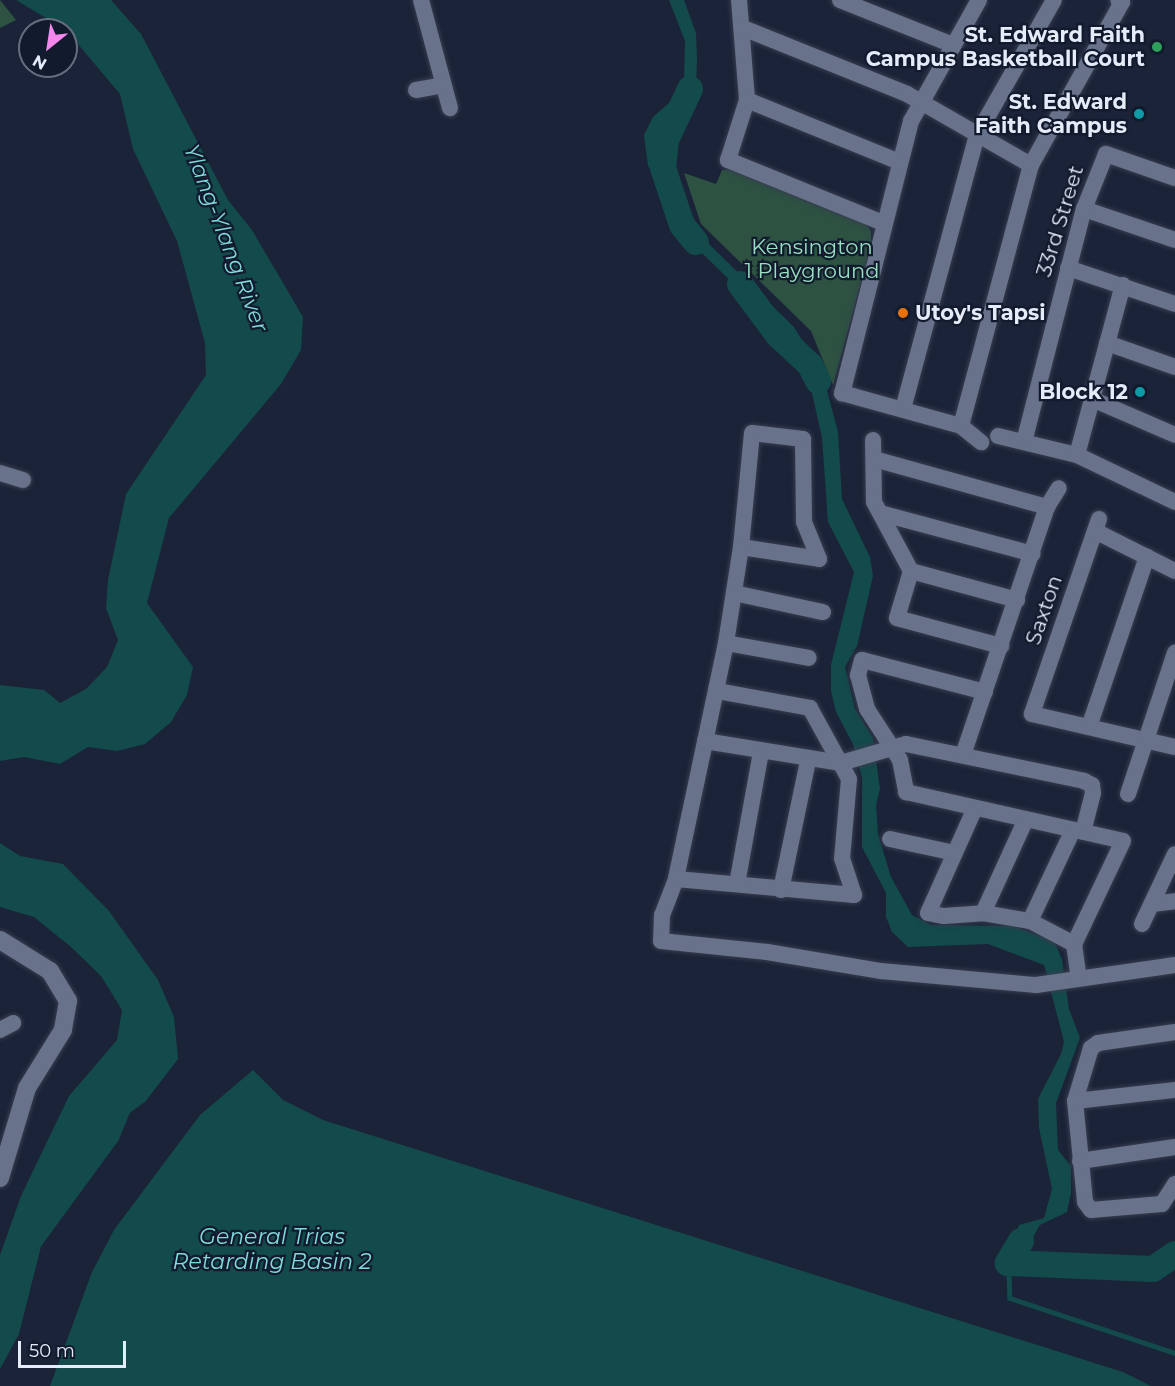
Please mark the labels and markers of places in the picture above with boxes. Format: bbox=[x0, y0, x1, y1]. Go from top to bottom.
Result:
place label: St. Edward Faith Campus Basketball Court bbox=[866, 22, 1145, 72]
marker: St. Edward Faith Campus Basketball Court bbox=[1150, 40, 1164, 54]
place label: St. Edward Faith Campus bbox=[975, 89, 1127, 139]
marker: St. Edward Faith Campus bbox=[1132, 107, 1146, 121]
place label: Utoy's Tapsi bbox=[915, 300, 1046, 326]
marker: Utoy's Tapsi bbox=[896, 306, 910, 320]
place label: Block 12 bbox=[1039, 379, 1128, 405]
marker: Block 12 bbox=[1133, 385, 1147, 399]

